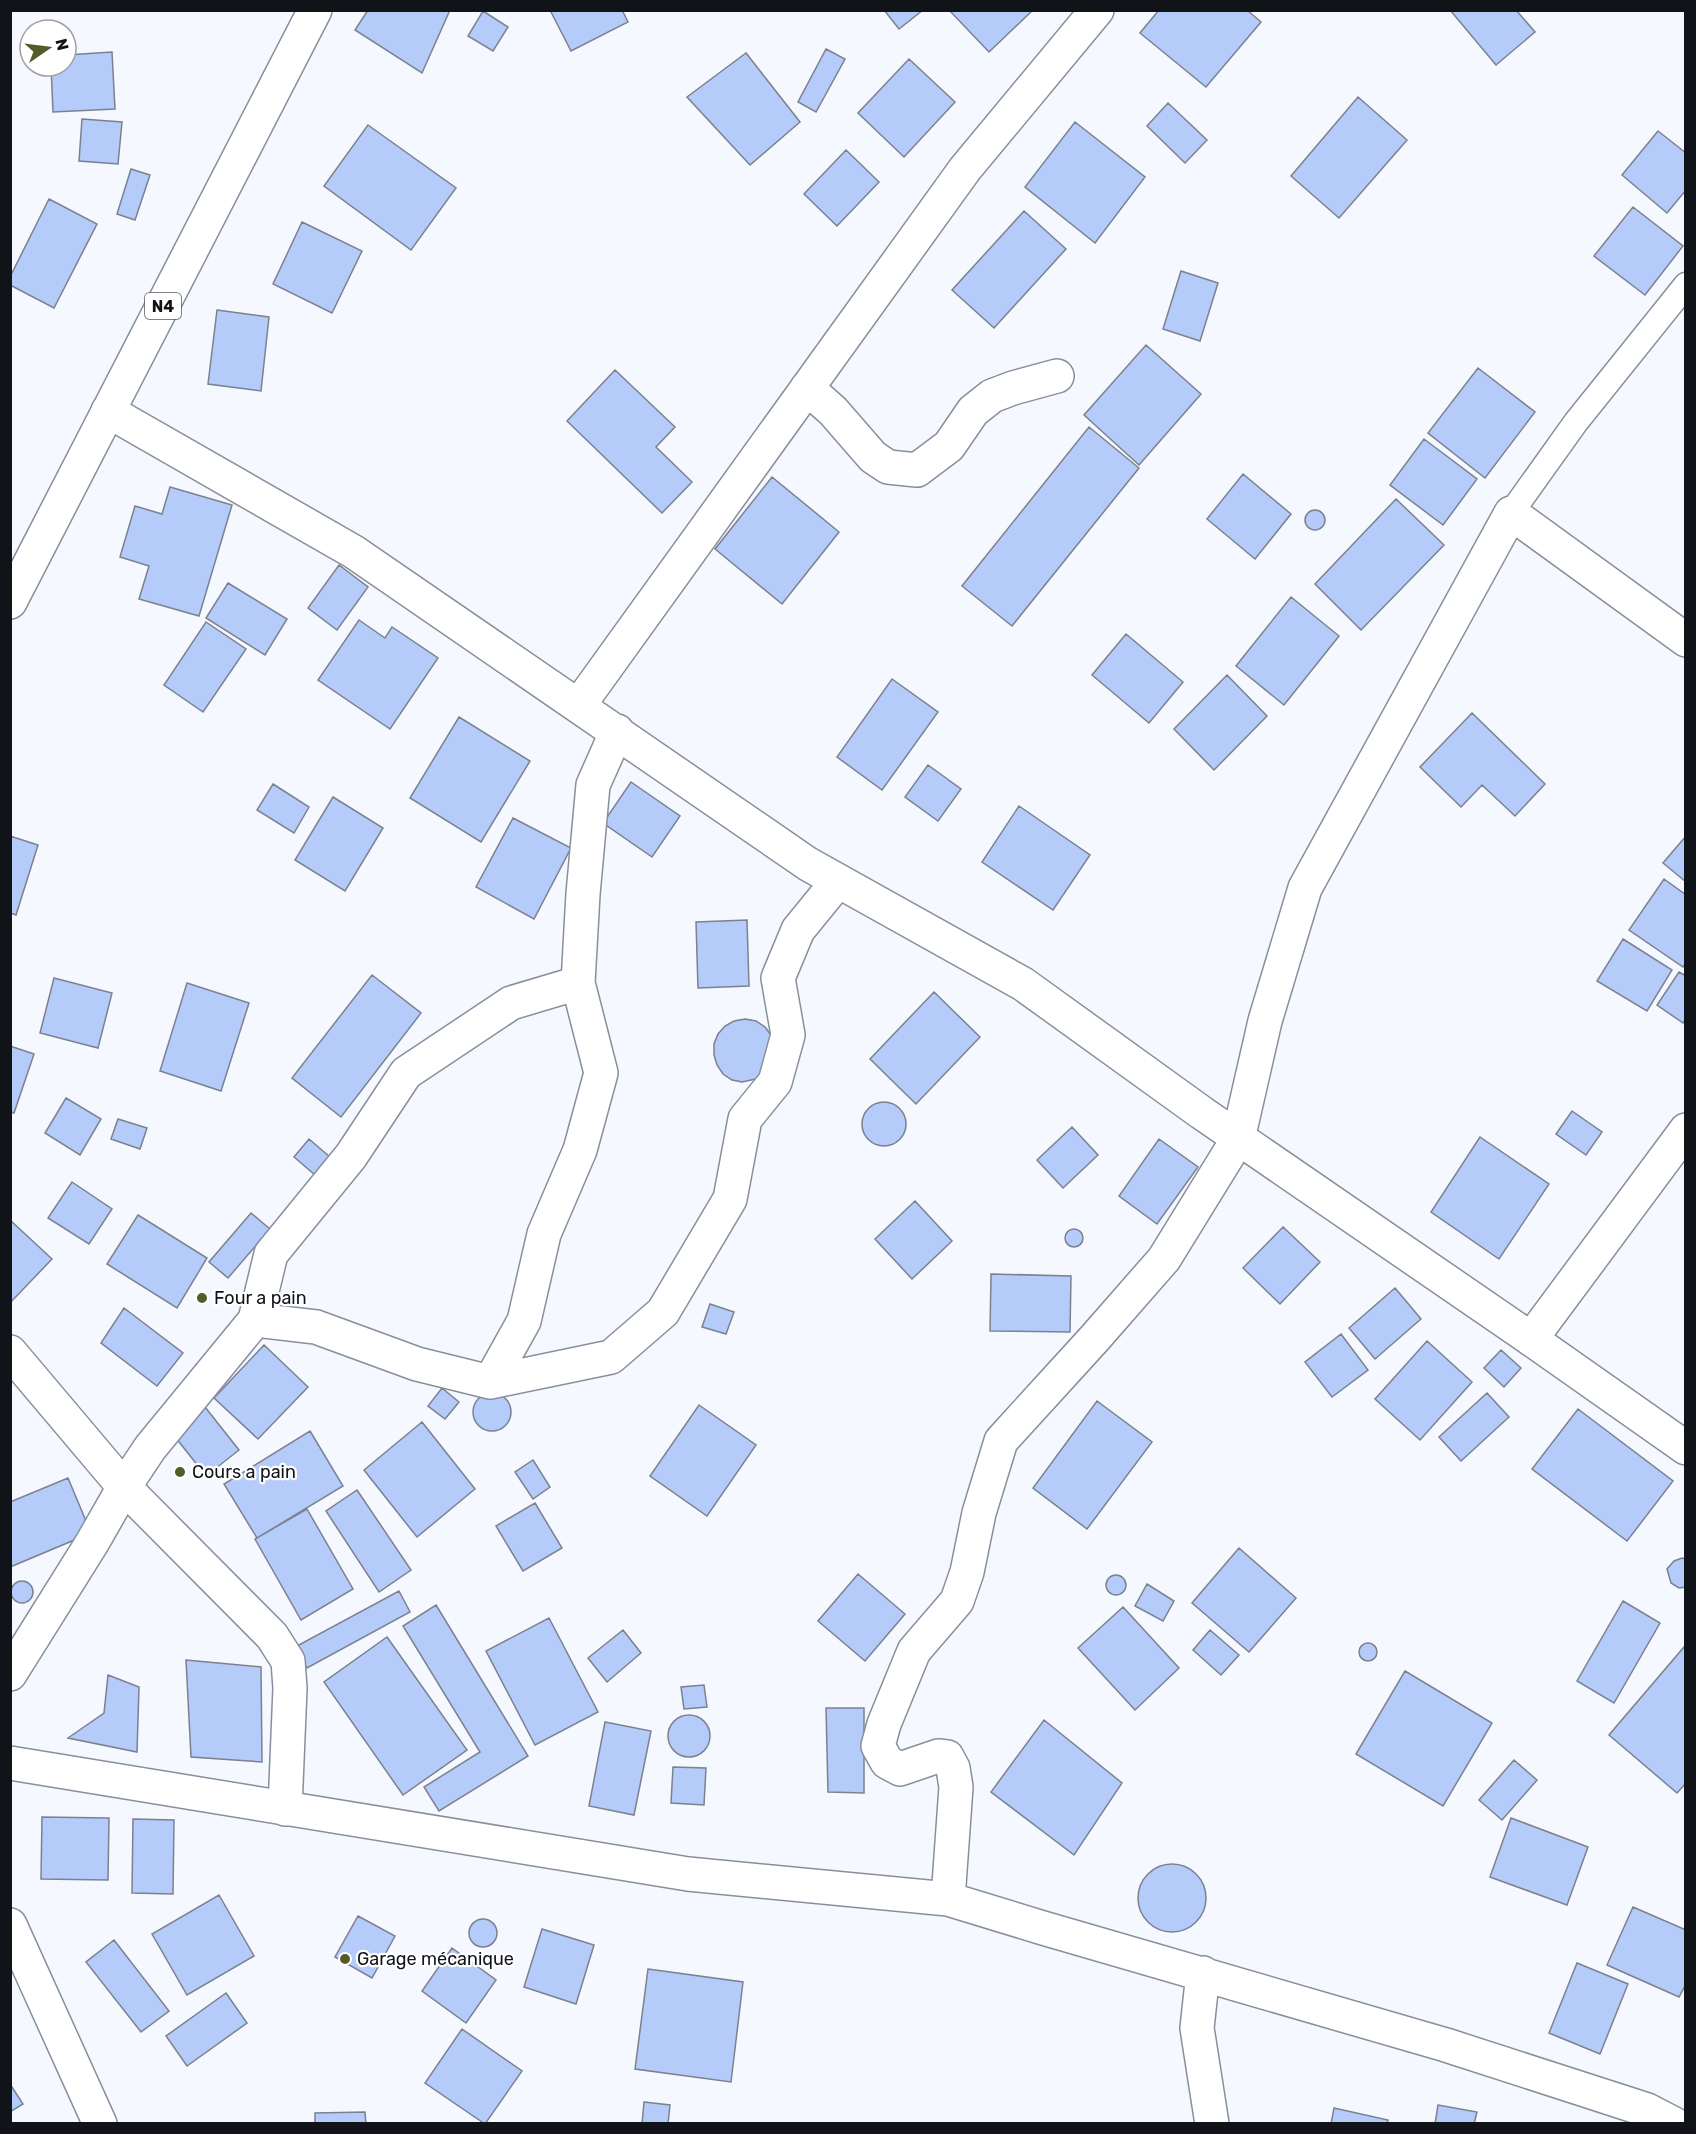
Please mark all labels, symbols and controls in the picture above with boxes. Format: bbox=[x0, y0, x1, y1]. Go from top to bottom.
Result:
north arrow bbox=[18, 18, 78, 78]
text: N bbox=[51, 37, 73, 52]
road number: N4 bbox=[145, 293, 181, 319]
place label: Four a pain bbox=[214, 1287, 307, 1309]
marker: Four a pain bbox=[195, 1291, 209, 1305]
place label: Cours a pain bbox=[192, 1461, 296, 1483]
marker: Cours a pain bbox=[173, 1465, 187, 1479]
place label: Garage mécanique bbox=[357, 1948, 514, 1970]
marker: Garage mécanique bbox=[338, 1952, 352, 1966]

